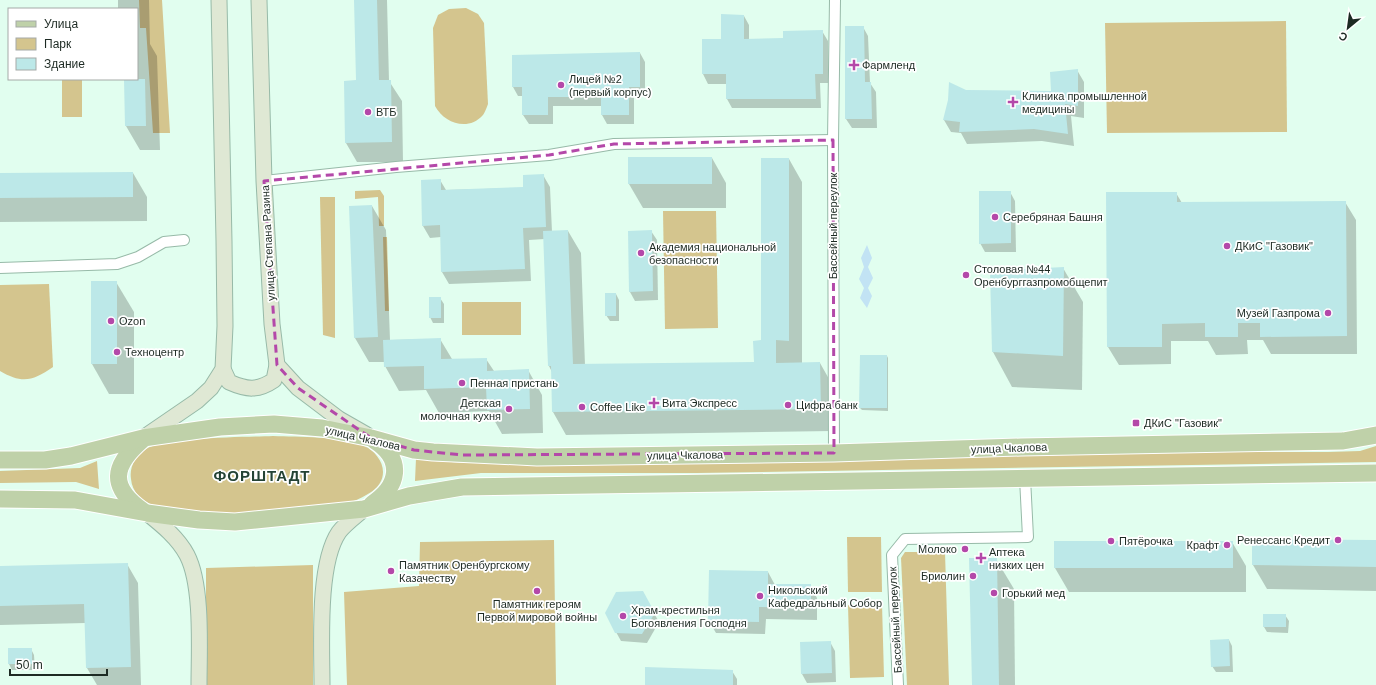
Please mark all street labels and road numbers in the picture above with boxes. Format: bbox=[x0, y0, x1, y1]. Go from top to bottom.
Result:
street label: Бассейный переулок bbox=[827, 172, 839, 279]
street label: улица Степана Разина bbox=[259, 184, 277, 301]
street label: улица Чкалова bbox=[324, 424, 402, 453]
street label: улица Чкалова bbox=[971, 441, 1048, 455]
street label: улица Чкалова bbox=[647, 448, 724, 462]
street label: Бассейный переулок bbox=[886, 566, 904, 674]

